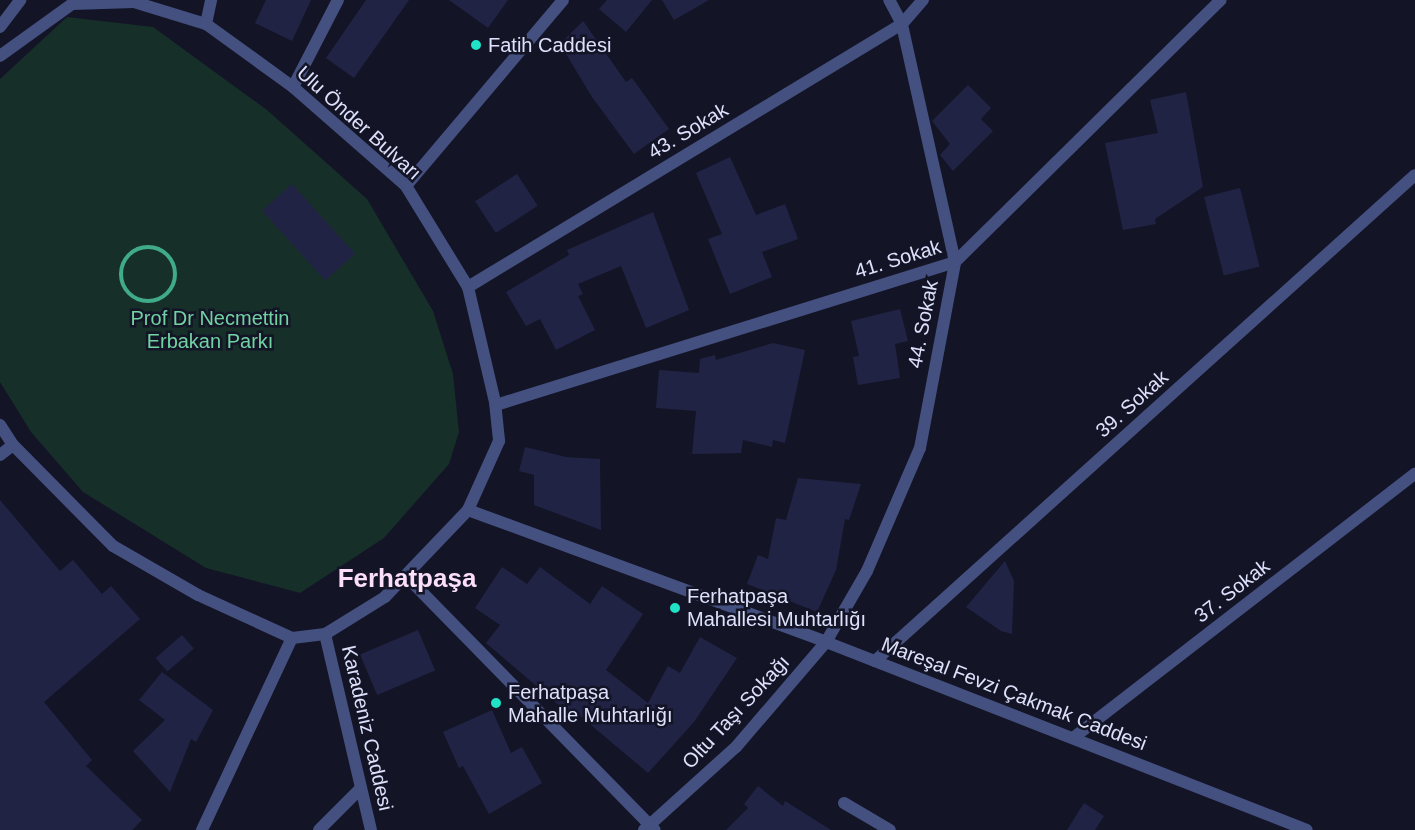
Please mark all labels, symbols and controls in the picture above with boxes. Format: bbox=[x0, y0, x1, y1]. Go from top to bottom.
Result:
place label: Fatih Caddesi bbox=[488, 33, 611, 57]
marker: Fatih Caddesi bbox=[469, 38, 483, 52]
street label: Ulu Önder Bulvarı bbox=[292, 61, 426, 185]
street label: 43. Sokak bbox=[644, 98, 732, 164]
street label: 41. Sokak bbox=[852, 235, 944, 283]
street label: 44. Sokak bbox=[903, 278, 943, 370]
park label: Prof Dr Necmettin Erbakan Parkı bbox=[131, 307, 289, 354]
street label: 39. Sokak bbox=[1091, 365, 1173, 443]
street label: 37. Sokak bbox=[1190, 554, 1274, 628]
district label: Ferhatpaşa bbox=[338, 563, 476, 595]
place label: Ferhatpaşa Mahallesi Muhtarlığı bbox=[687, 584, 866, 631]
marker: Ferhatpaşa Mahallesi Muhtarlığı bbox=[668, 601, 682, 615]
street label: Mareşal Fevzi Çakmak Caddesi bbox=[878, 632, 1150, 756]
street label: Karadeniz Caddesi bbox=[336, 643, 398, 813]
street label: Oltu Taşı Sokağı bbox=[677, 650, 795, 774]
place label: Ferhatpaşa Mahalle Muhtarlığı bbox=[508, 680, 673, 727]
marker: Ferhatpaşa Mahalle Muhtarlığı bbox=[489, 696, 503, 710]

